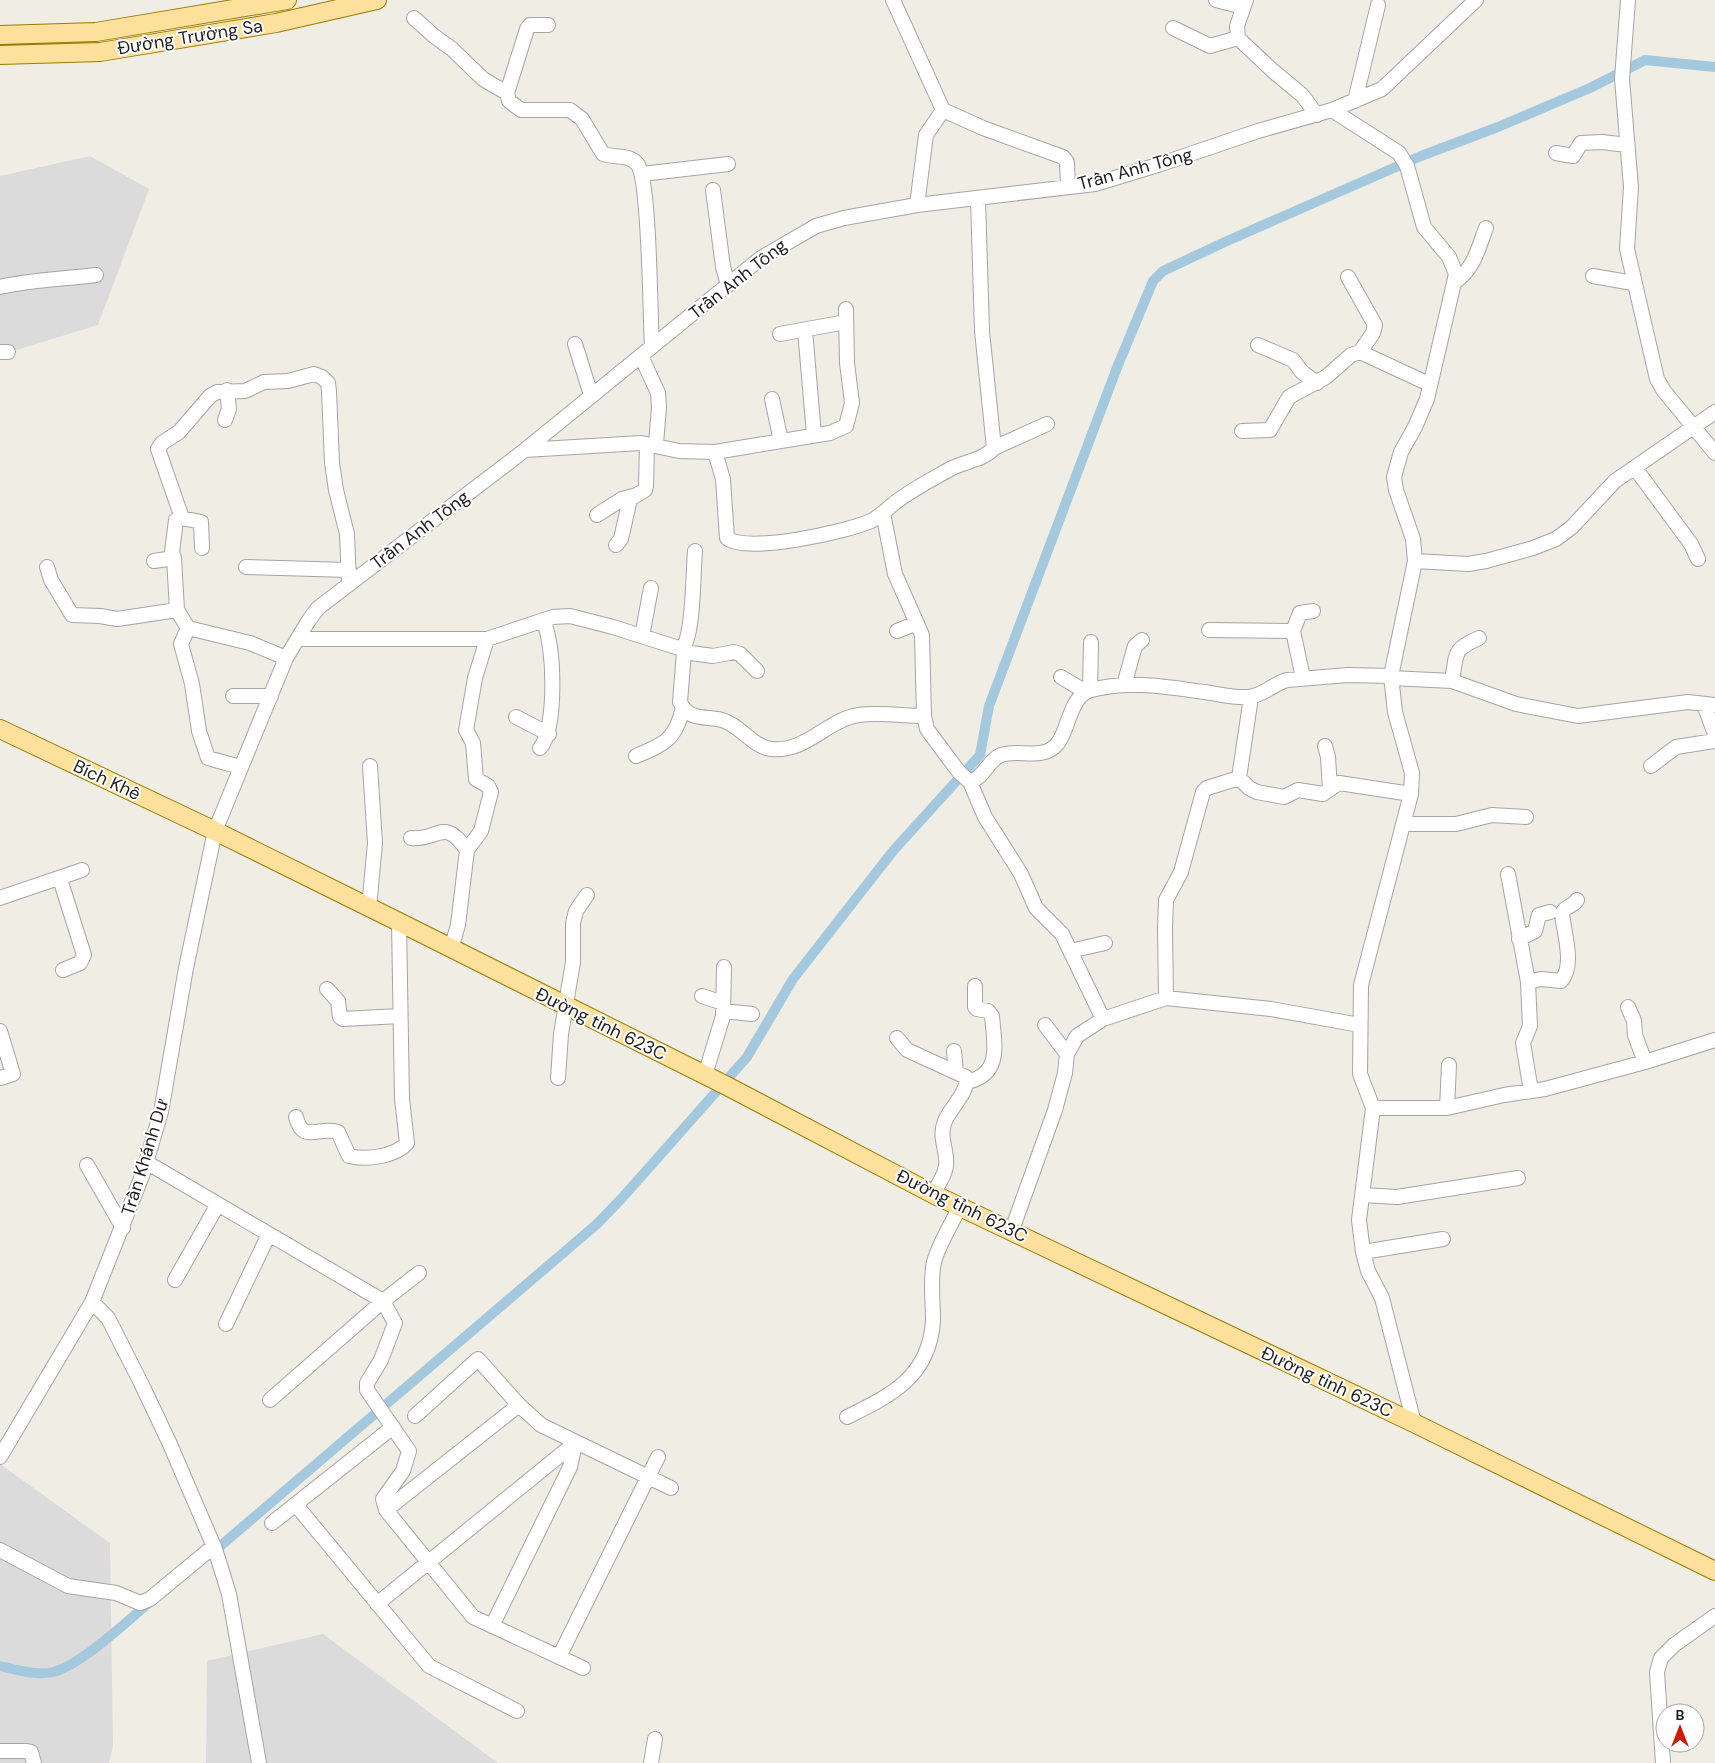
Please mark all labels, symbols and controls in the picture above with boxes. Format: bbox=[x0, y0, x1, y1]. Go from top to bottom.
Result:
street label: Đường Trường Sa bbox=[116, 14, 264, 60]
street label: Trần Anh Tông bbox=[1075, 142, 1195, 196]
street label: Trần Anh Tông bbox=[684, 233, 792, 325]
street label: Trần Anh Tông bbox=[366, 485, 474, 575]
street label: Bích Khê bbox=[70, 754, 144, 806]
street label: Đường tỉnh 623C bbox=[531, 982, 671, 1066]
street label: Trần Khánh Dư bbox=[116, 1096, 174, 1218]
street label: Đường tỉnh 623C bbox=[892, 1164, 1032, 1248]
street label: Đường tỉnh 623C bbox=[1257, 1341, 1397, 1423]
north arrow bbox=[1655, 1703, 1705, 1753]
text: B bbox=[1676, 1706, 1685, 1724]

